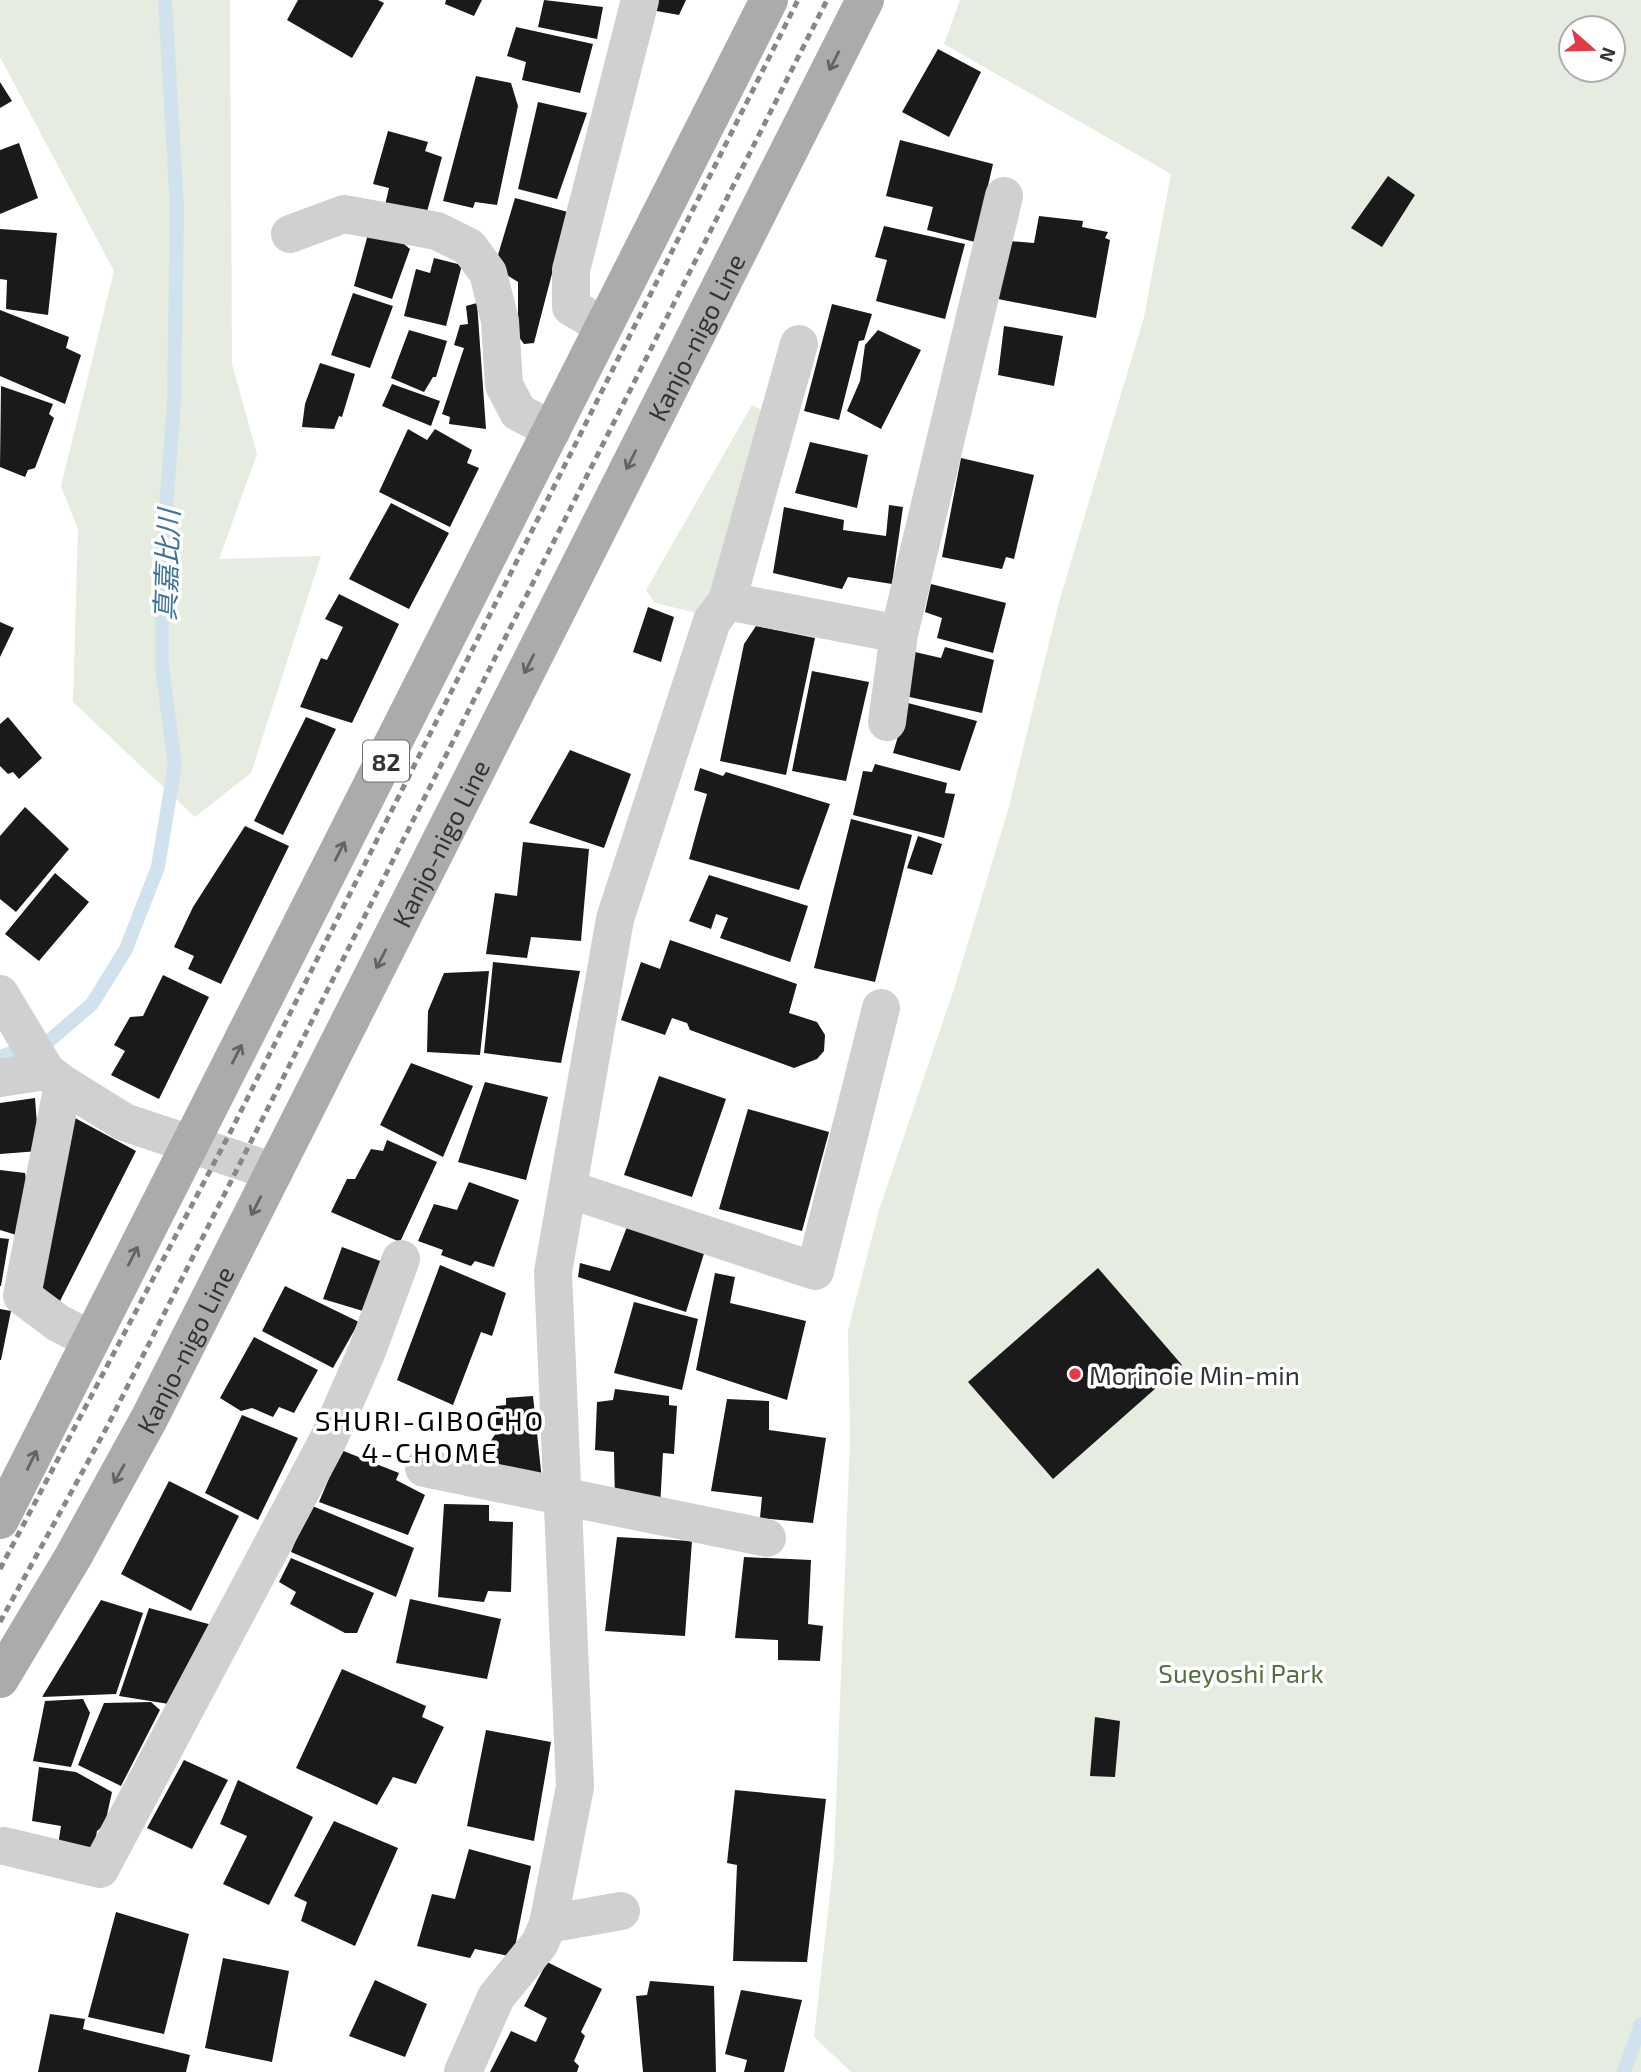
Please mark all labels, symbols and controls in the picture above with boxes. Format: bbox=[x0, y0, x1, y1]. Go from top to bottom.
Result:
north arrow bbox=[1557, 14, 1627, 84]
text: N bbox=[1595, 45, 1622, 65]
one-way arrow bbox=[827, 50, 841, 71]
street label: Kanjo-nigo Line bbox=[640, 248, 750, 425]
one-way arrow bbox=[624, 449, 638, 470]
water label: 真嘉比川 bbox=[147, 505, 185, 622]
one-way arrow bbox=[522, 653, 536, 673]
road number: 82 bbox=[363, 740, 409, 782]
street label: Kanjo-nigo Line bbox=[385, 754, 495, 932]
one-way arrow bbox=[334, 841, 348, 862]
one-way arrow bbox=[373, 948, 387, 969]
one-way arrow bbox=[230, 1044, 244, 1064]
one-way arrow bbox=[249, 1195, 263, 1216]
one-way arrow bbox=[127, 1246, 141, 1267]
street label: Kanjo-nigo Line bbox=[129, 1260, 239, 1438]
place label: Morinoie Min-min bbox=[1089, 1359, 1300, 1390]
marker: Morinoie Min-min bbox=[1067, 1366, 1083, 1382]
district label: SHURI-GIBOCHO 4-CHOME bbox=[315, 1403, 545, 1469]
one-way arrow bbox=[26, 1450, 40, 1471]
one-way arrow bbox=[112, 1463, 125, 1484]
park label: Sueyoshi Park bbox=[1158, 1657, 1324, 1688]

